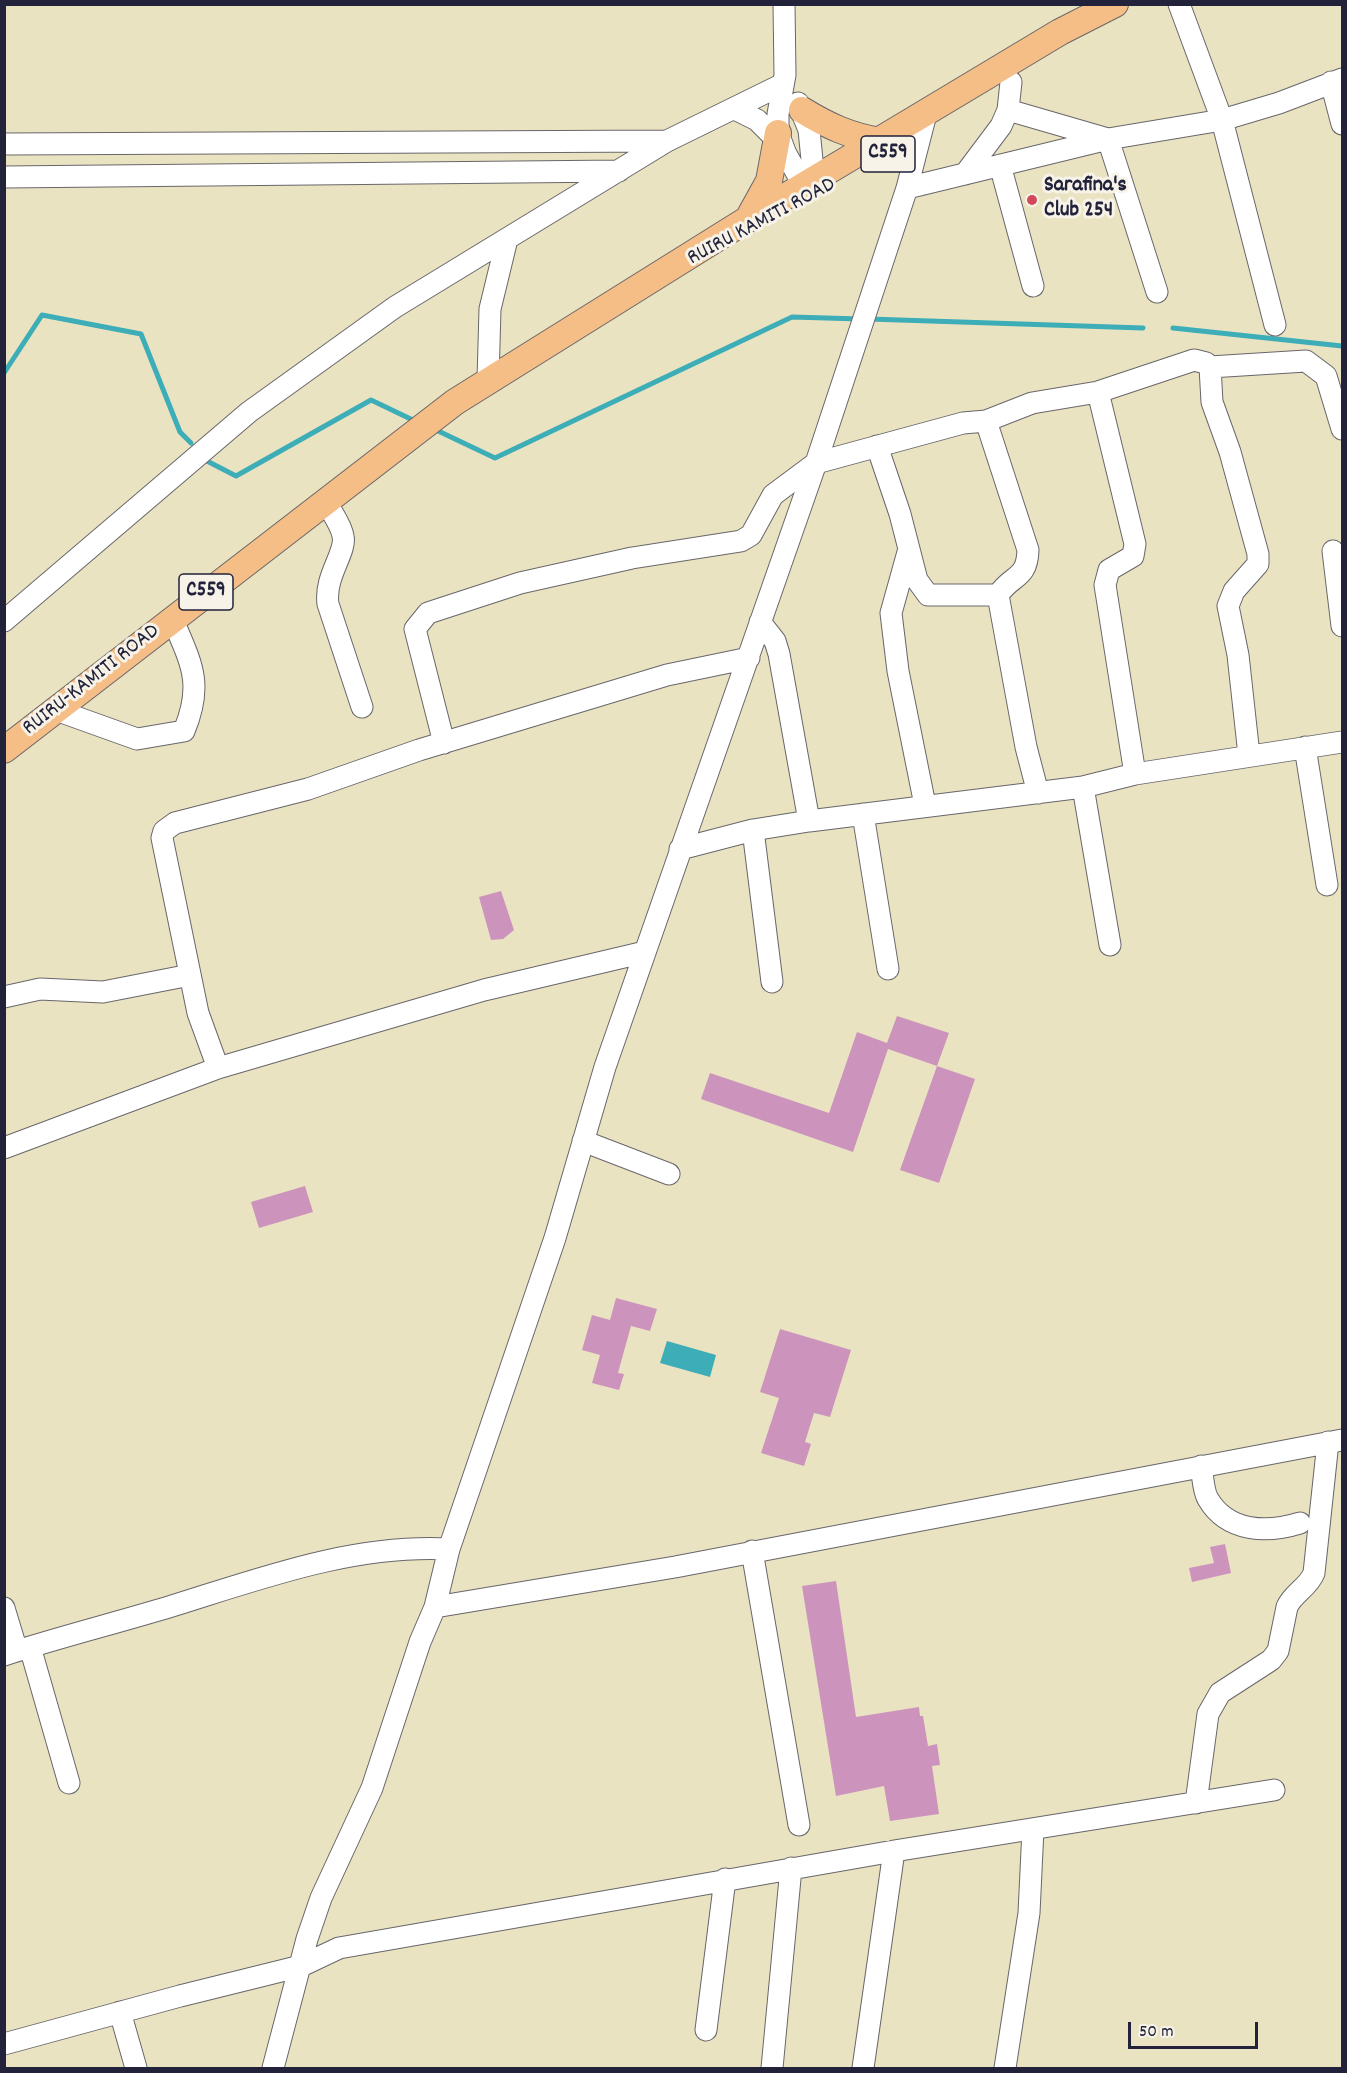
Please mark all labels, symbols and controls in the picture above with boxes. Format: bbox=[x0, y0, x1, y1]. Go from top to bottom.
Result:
road number: C559 bbox=[861, 136, 915, 172]
street label: RUIRU KAMITI ROAD bbox=[684, 173, 840, 273]
place label: Sarafina's Club 254 bbox=[1044, 174, 1127, 226]
marker: Sarafina's Club 254 bbox=[1025, 193, 1039, 207]
road number: C559 bbox=[179, 574, 233, 610]
street label: RUIRU-KAMITI ROAD bbox=[18, 619, 166, 743]
scale bar bbox=[1131, 2010, 1262, 2048]
text: 50 m bbox=[1139, 2020, 1174, 2045]

